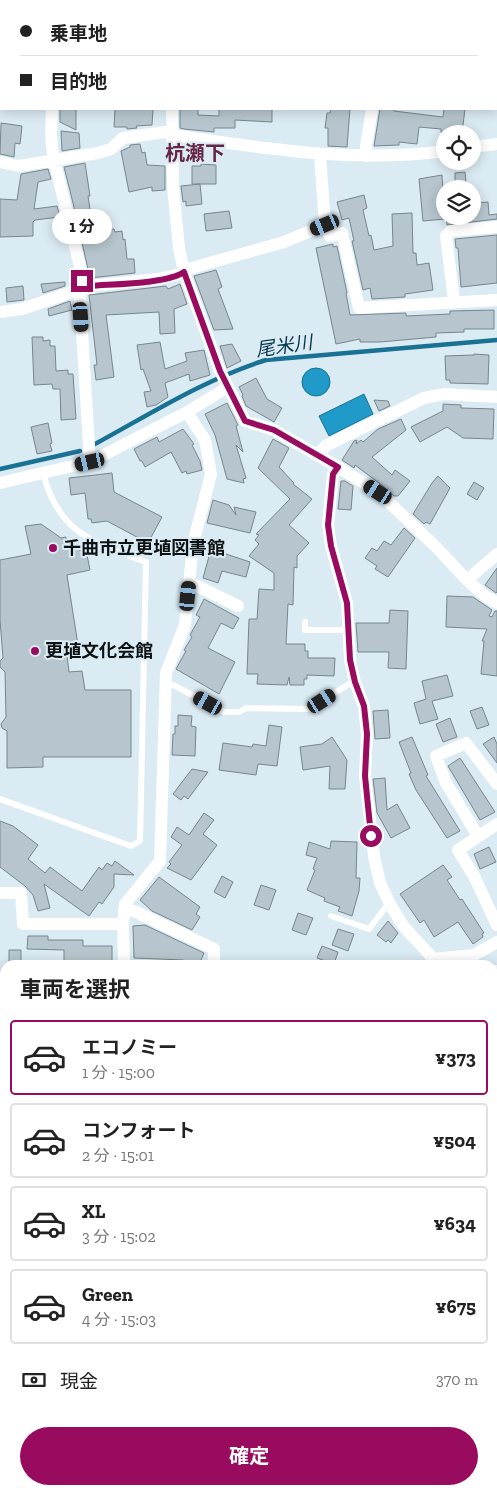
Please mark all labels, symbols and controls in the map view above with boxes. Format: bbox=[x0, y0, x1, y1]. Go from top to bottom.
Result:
text: 乗車地 bbox=[50, 22, 107, 45]
text: 目的地 bbox=[50, 70, 107, 93]
map controls bbox=[436, 125, 481, 225]
button: locate bbox=[436, 125, 481, 170]
district label: 杭瀬下 bbox=[165, 141, 225, 165]
button: layers bbox=[436, 180, 481, 225]
callout: 1 分 bbox=[52, 208, 112, 244]
car bbox=[308, 212, 341, 238]
text: 1 分 bbox=[69, 217, 95, 236]
route end bbox=[71, 270, 93, 292]
car bbox=[72, 302, 89, 332]
water label: 尾米川 bbox=[254, 330, 316, 361]
car bbox=[73, 451, 106, 473]
car bbox=[361, 478, 394, 506]
place label: 千曲市立更埴図書館 bbox=[63, 537, 225, 559]
marker: 千曲市立更埴図書館 bbox=[47, 542, 59, 554]
car bbox=[178, 580, 197, 612]
place label: 更埴文化会館 bbox=[45, 640, 153, 662]
marker: 更埴文化会館 bbox=[29, 645, 41, 657]
car bbox=[305, 687, 338, 715]
car bbox=[191, 689, 224, 717]
route start bbox=[360, 825, 382, 847]
text: 車両を選択 bbox=[20, 976, 130, 1003]
icon: car bbox=[22, 1035, 67, 1080]
text: エコノミー bbox=[82, 1036, 177, 1059]
text: ¥373 bbox=[435, 1046, 476, 1069]
text: 1 分 · 15:00 bbox=[82, 1063, 155, 1082]
icon: car bbox=[22, 1118, 67, 1163]
text: コンフォート bbox=[82, 1119, 195, 1142]
text: ¥504 bbox=[433, 1129, 476, 1152]
text: 2 分 · 15:01 bbox=[82, 1146, 154, 1165]
text: XL bbox=[82, 1200, 105, 1223]
icon: car bbox=[22, 1201, 67, 1246]
text: ¥634 bbox=[434, 1212, 476, 1235]
text: 3 分 · 15:02 bbox=[82, 1227, 156, 1246]
text: Green bbox=[82, 1283, 133, 1306]
icon: car bbox=[22, 1284, 67, 1329]
text: ¥675 bbox=[435, 1295, 476, 1318]
text: 4 分 · 15:03 bbox=[82, 1310, 156, 1329]
icon: cash bbox=[20, 1366, 48, 1394]
text: 現金 bbox=[60, 1370, 98, 1393]
text: 370 m bbox=[436, 1370, 478, 1389]
button: 確定 bbox=[20, 1427, 478, 1485]

